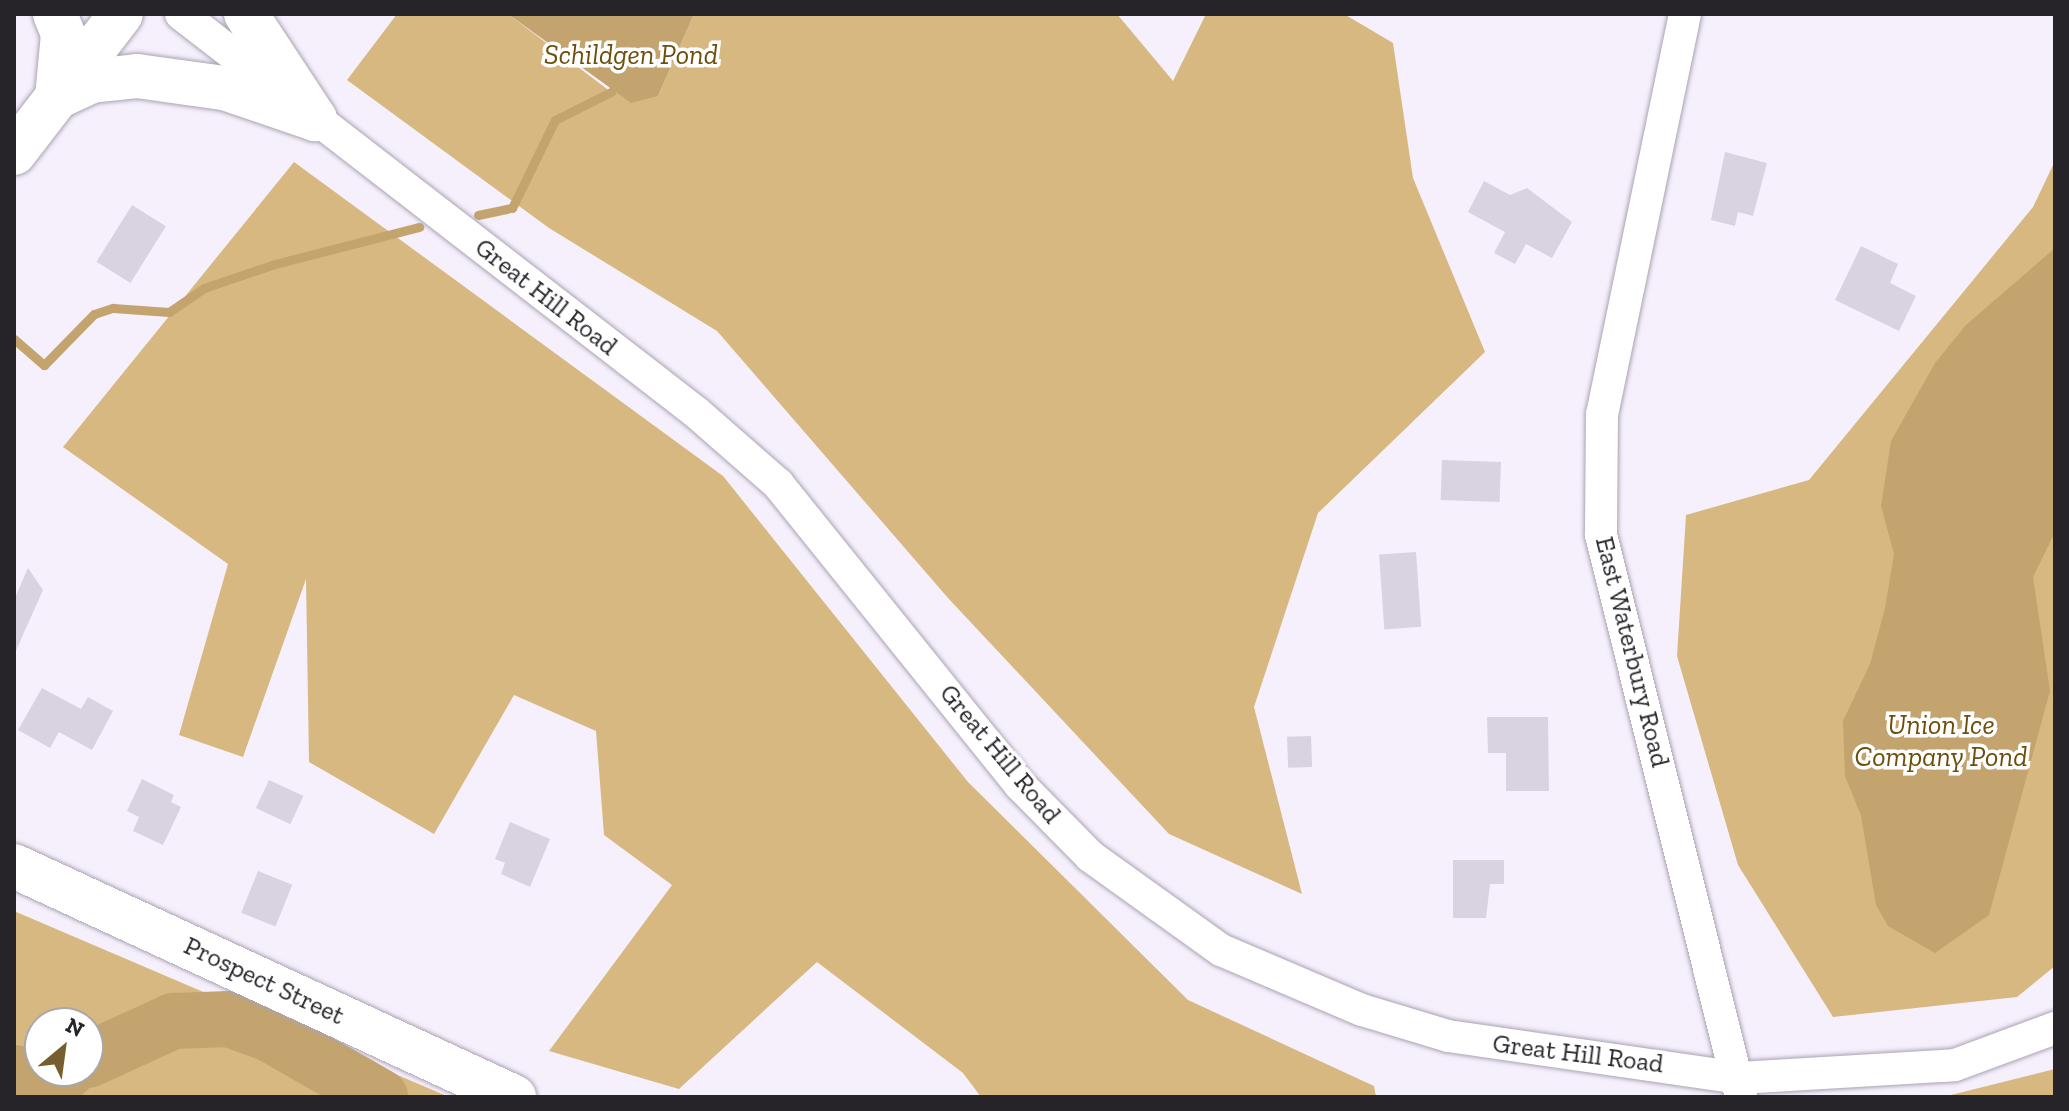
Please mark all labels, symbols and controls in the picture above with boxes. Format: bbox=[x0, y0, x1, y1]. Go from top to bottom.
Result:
water label: Schildgen Pond bbox=[544, 38, 718, 72]
street label: Great Hill Road bbox=[469, 232, 623, 362]
street label: East Waterbury Road bbox=[1588, 533, 1676, 771]
street label: Great Hill Road bbox=[933, 678, 1067, 830]
water label: Union Ice Company Pond bbox=[1855, 708, 2027, 774]
street label: Prospect Street bbox=[179, 930, 349, 1032]
north arrow bbox=[24, 1007, 104, 1087]
text: N bbox=[61, 1011, 89, 1043]
street label: Great Hill Road bbox=[1491, 1028, 1665, 1080]

